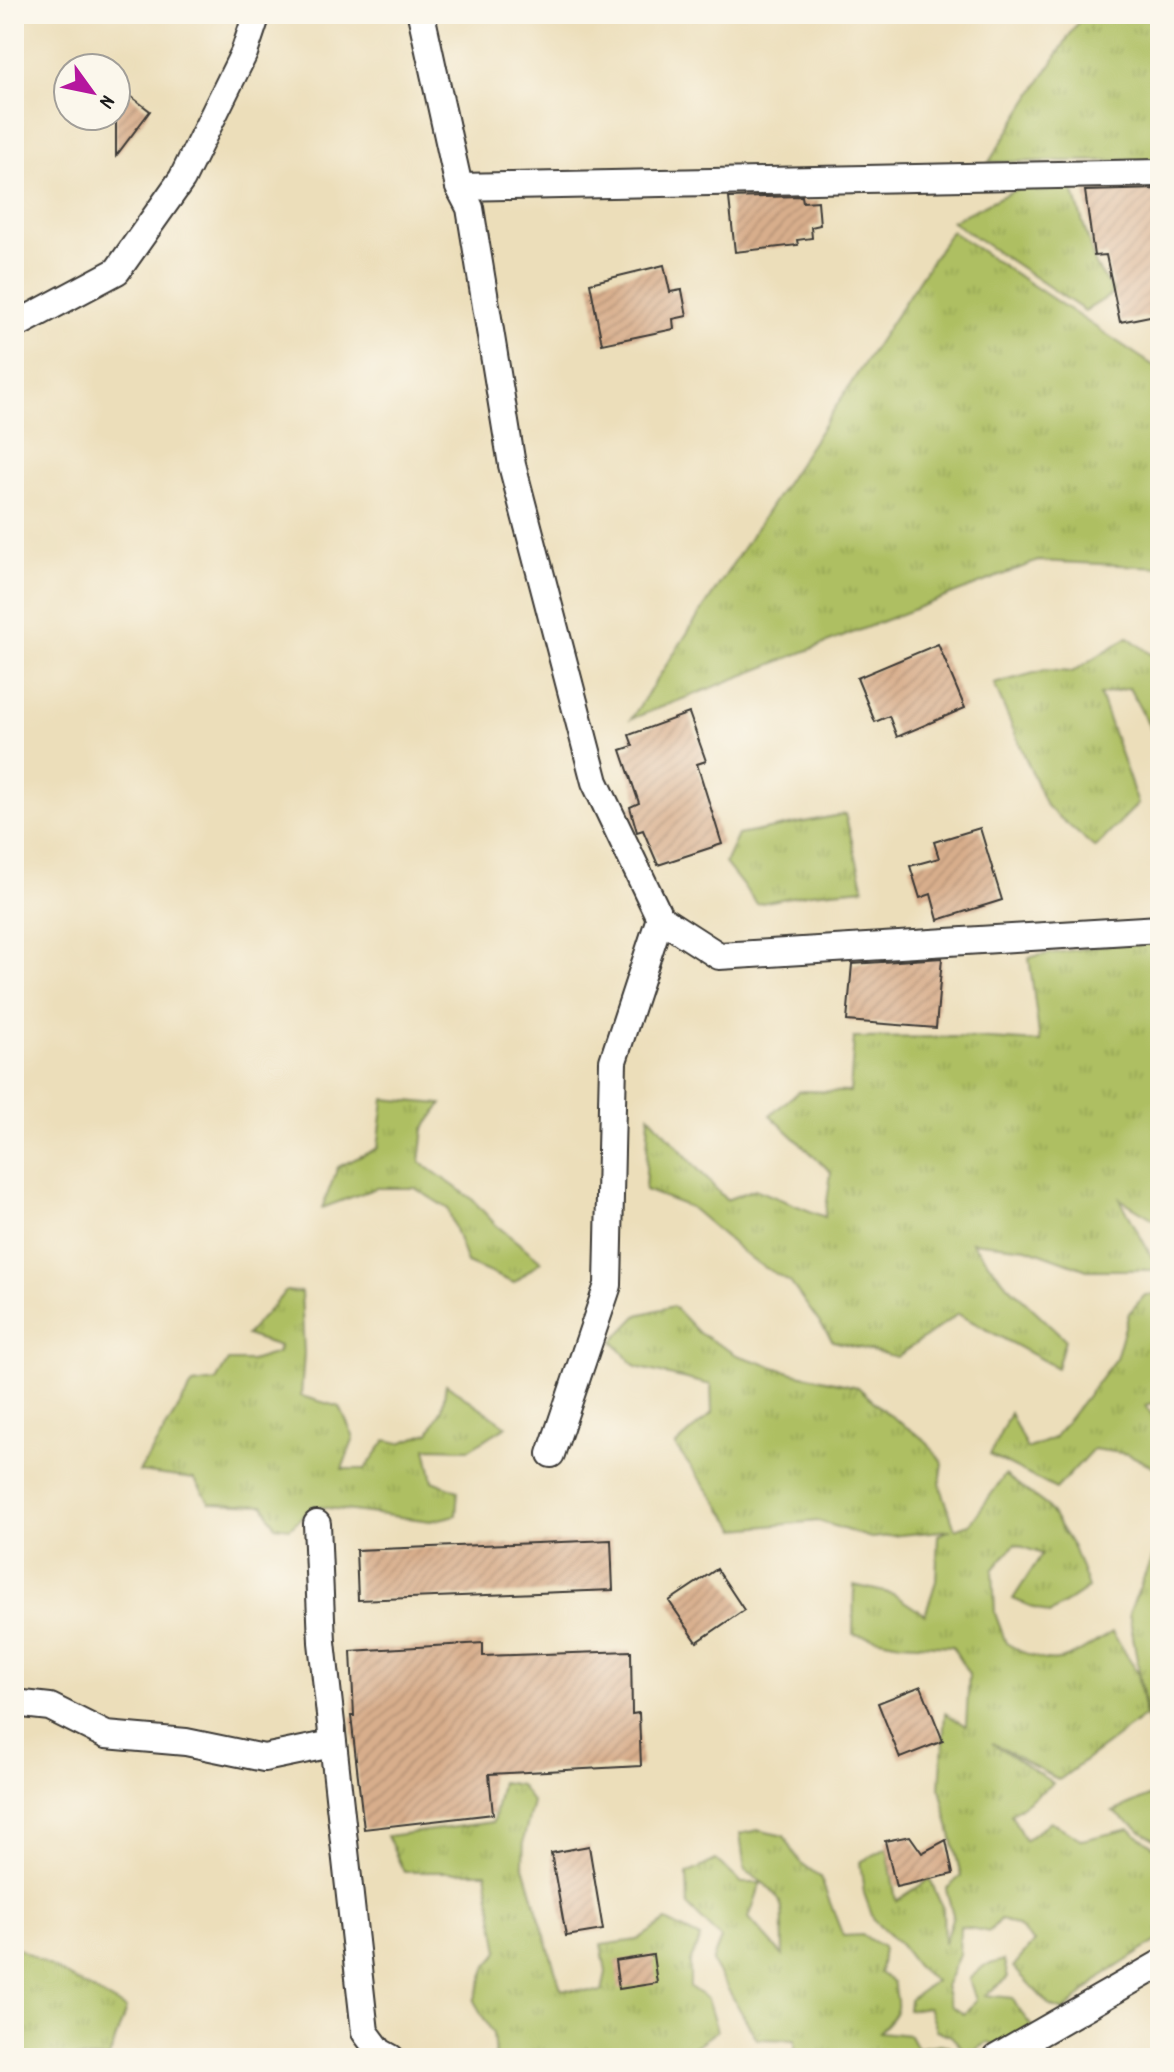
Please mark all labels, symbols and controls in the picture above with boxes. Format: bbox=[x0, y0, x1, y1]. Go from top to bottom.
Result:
north arrow bbox=[52, 52, 132, 132]
text: N bbox=[90, 88, 122, 114]

